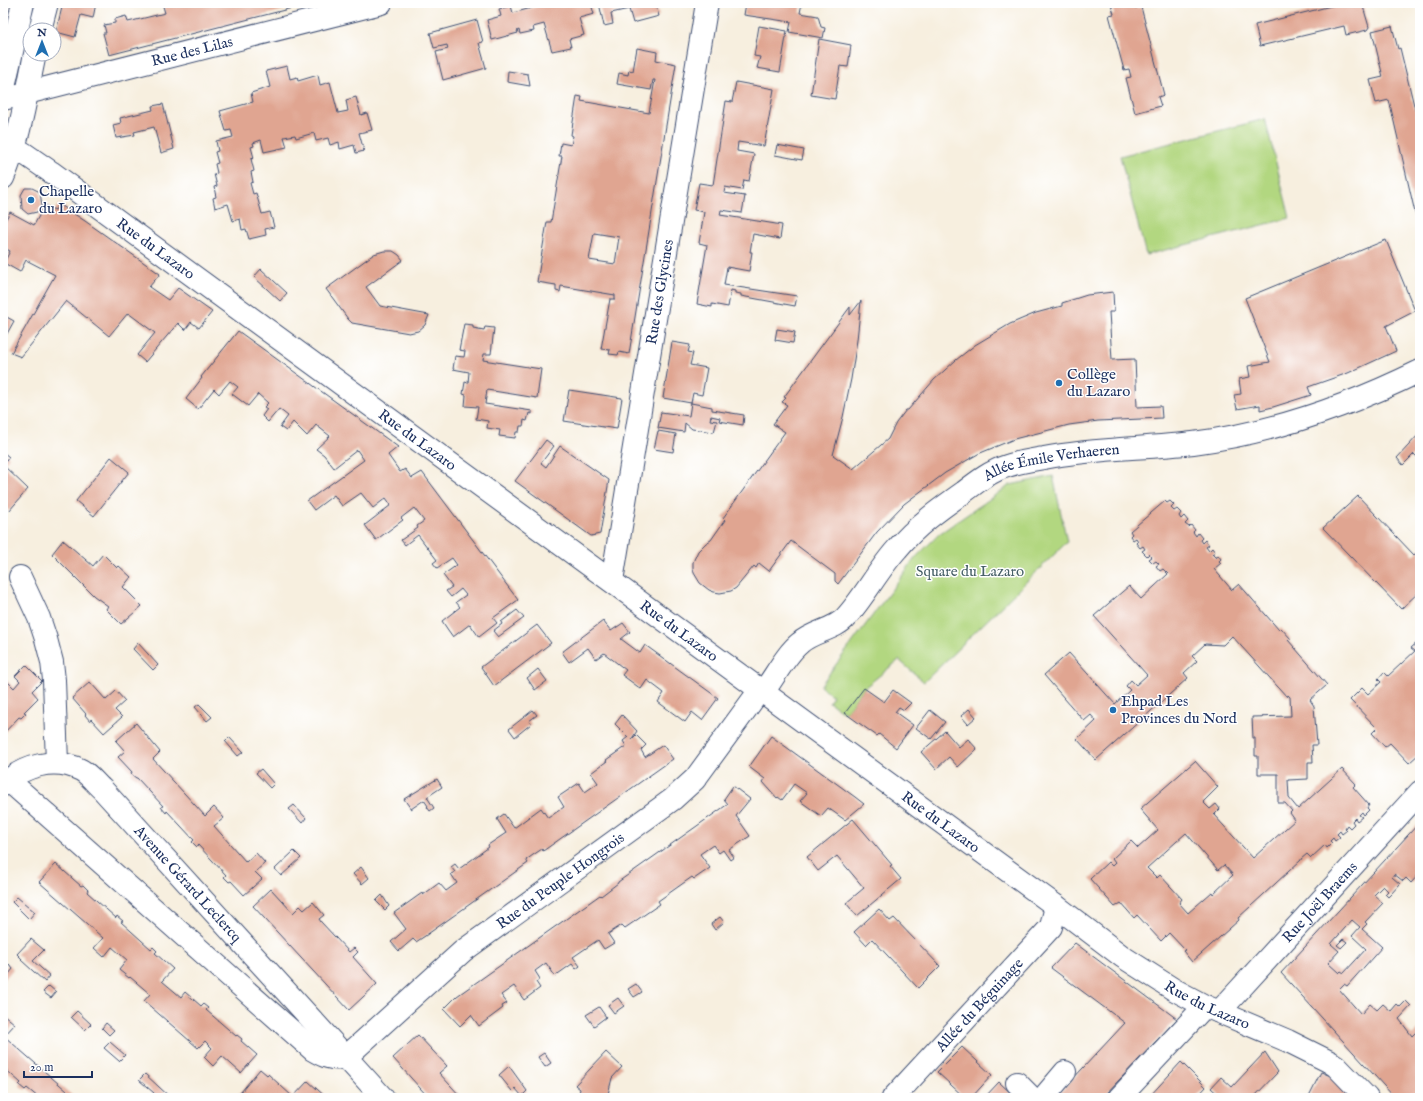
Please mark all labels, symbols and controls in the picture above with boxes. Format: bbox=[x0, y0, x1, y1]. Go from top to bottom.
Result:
north arrow bbox=[22, 22, 62, 62]
text: N bbox=[36, 26, 47, 40]
street label: Rue des Lilas bbox=[149, 32, 235, 71]
place label: Chapelle du Lazaro bbox=[39, 182, 102, 218]
marker: Chapelle du Lazaro bbox=[26, 195, 36, 205]
street label: Rue du Lazaro bbox=[113, 214, 199, 284]
street label: Rue des Glycines bbox=[642, 238, 678, 346]
place label: Collège du Lazaro bbox=[1067, 365, 1130, 401]
marker: Collège du Lazaro bbox=[1054, 378, 1064, 388]
street label: Rue du Lazaro bbox=[374, 405, 460, 475]
street label: Allée Émile Verhaeren bbox=[979, 440, 1120, 486]
park label: Square du Lazaro bbox=[916, 562, 1024, 581]
street label: Rue du Lazaro bbox=[636, 596, 722, 666]
place label: Ehpad Les Provinces du Nord bbox=[1121, 692, 1238, 728]
marker: Ehpad Les Provinces du Nord bbox=[1108, 705, 1118, 715]
street label: Rue du Lazaro bbox=[898, 787, 983, 857]
street label: Avenue Gérard Leclercq bbox=[129, 821, 246, 947]
street label: Rue du Peuple Hongrois bbox=[493, 828, 628, 934]
street label: Rue Joël Braems bbox=[1278, 858, 1362, 947]
street label: Allée du Béguinage bbox=[931, 954, 1028, 1057]
street label: Rue du Lazaro bbox=[1160, 977, 1253, 1034]
scale bar bbox=[24, 1053, 92, 1079]
text: 20 m bbox=[30, 1060, 53, 1075]

